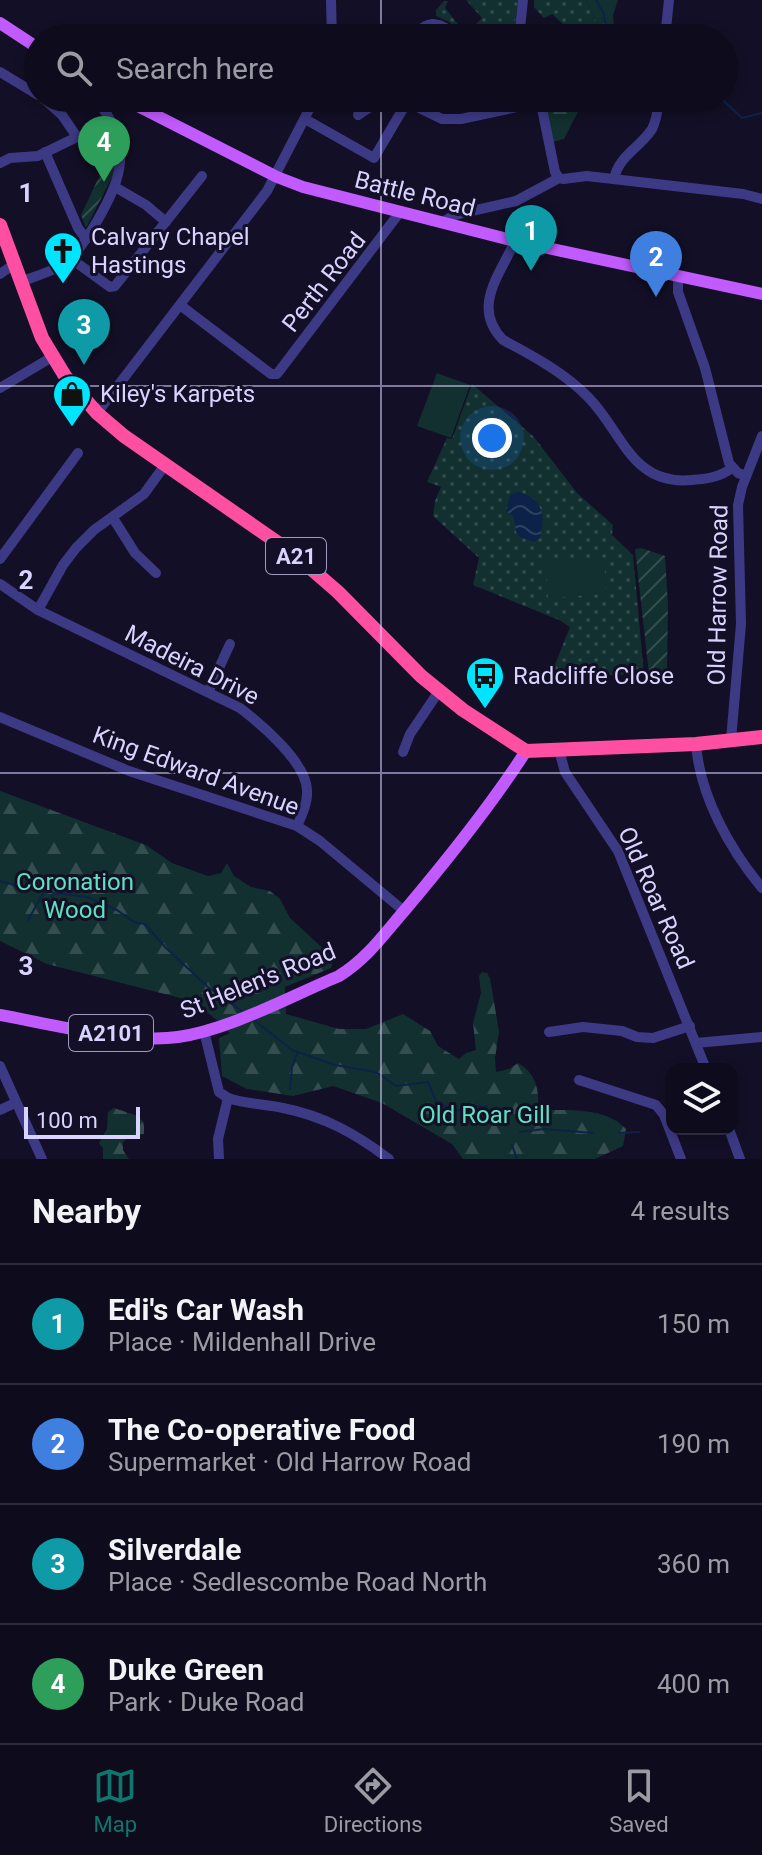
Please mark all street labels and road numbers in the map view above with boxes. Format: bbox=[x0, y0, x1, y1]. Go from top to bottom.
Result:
street label: Battle Road bbox=[352, 166, 478, 222]
street label: Perth Road bbox=[276, 227, 372, 337]
street label: Old Harrow Road bbox=[702, 504, 734, 686]
road number: A21 bbox=[266, 538, 326, 574]
street label: Madeira Drive bbox=[120, 619, 264, 711]
street label: King Edward Avenue bbox=[89, 721, 303, 821]
street label: Old Roar Road bbox=[612, 823, 700, 973]
street label: St Helen's Road bbox=[176, 937, 340, 1025]
road number: A2101 bbox=[69, 1015, 153, 1051]

